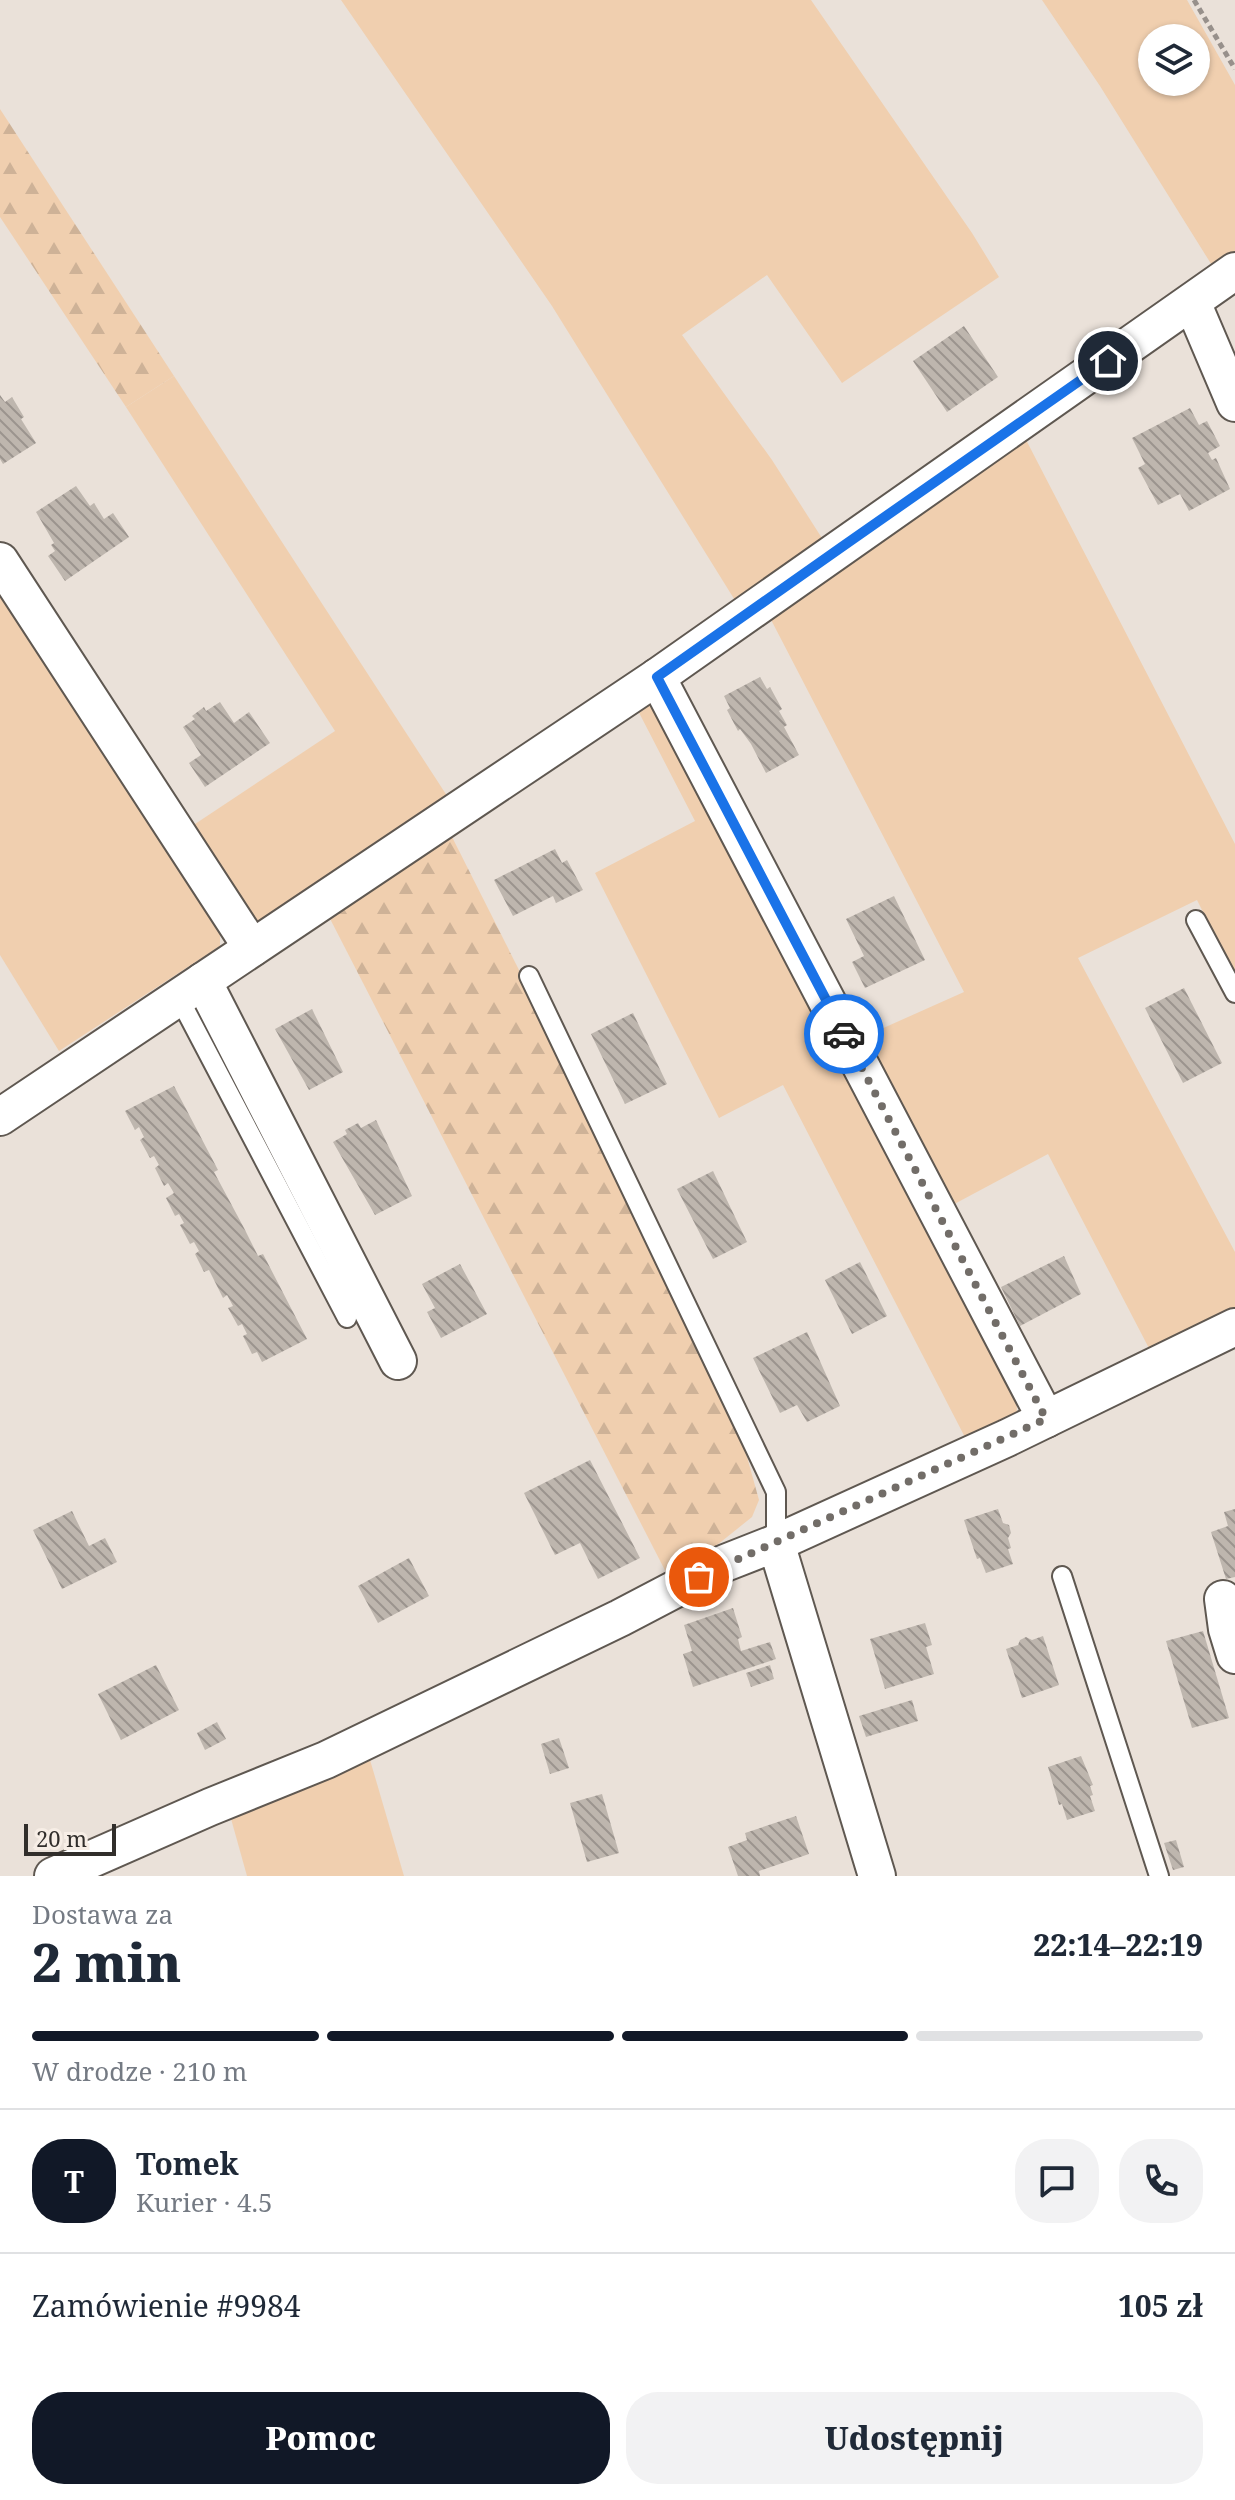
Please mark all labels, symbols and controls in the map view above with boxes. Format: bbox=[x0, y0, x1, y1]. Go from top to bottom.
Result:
map controls bbox=[1138, 24, 1210, 96]
button: layers bbox=[1138, 24, 1210, 96]
pin bbox=[1074, 327, 1142, 395]
icon: home bbox=[1086, 339, 1130, 383]
courier bbox=[804, 994, 884, 1074]
icon: car bbox=[822, 1012, 866, 1056]
pin bbox=[665, 1543, 733, 1611]
icon: bag bbox=[677, 1555, 721, 1599]
scale bar bbox=[24, 1820, 116, 1856]
text: 20 m bbox=[36, 1823, 87, 1853]
text: Dostawa za bbox=[32, 1896, 173, 1932]
text: 22:14–22:19 bbox=[1033, 1924, 1203, 1965]
text: 2 min bbox=[32, 1926, 181, 1997]
text: W drodze · 210 m bbox=[32, 2053, 247, 2089]
button: chat bbox=[1015, 2139, 1099, 2223]
button: phone bbox=[1119, 2139, 1203, 2223]
text: Tomek bbox=[136, 2143, 239, 2184]
text: T bbox=[64, 2161, 84, 2202]
text: Kurier · 4.5 bbox=[136, 2184, 273, 2220]
text: Zamówienie #9984 bbox=[32, 2285, 300, 2326]
text: 105 zł bbox=[1118, 2285, 1203, 2326]
button: Pomoc bbox=[32, 2392, 610, 2484]
button: Udostępnij bbox=[626, 2392, 1203, 2484]

